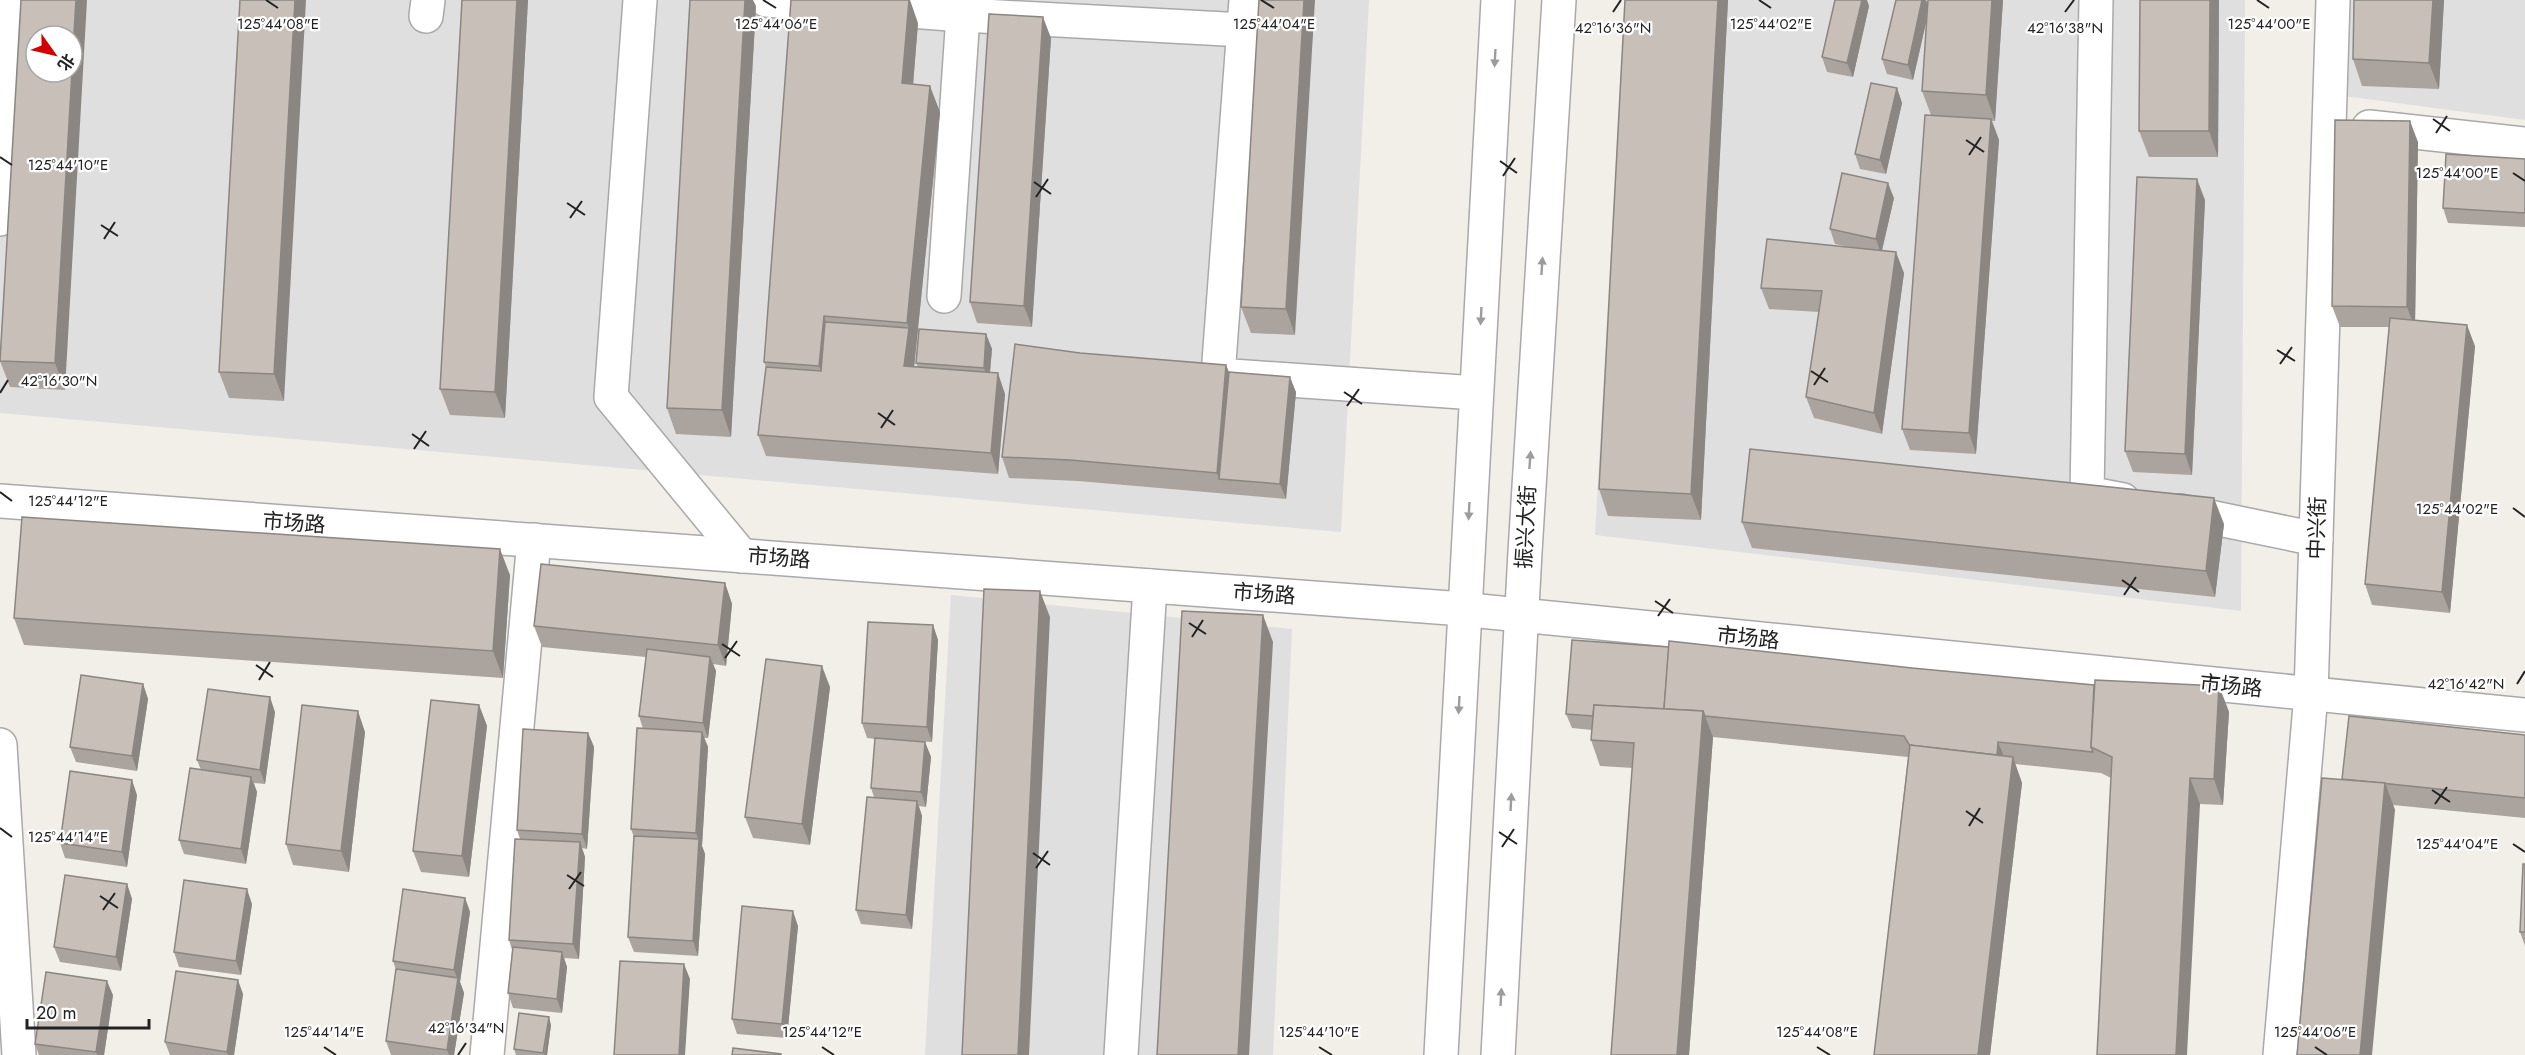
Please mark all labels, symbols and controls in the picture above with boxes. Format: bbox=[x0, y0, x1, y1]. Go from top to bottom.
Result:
text: 125°44'08"E bbox=[237, 13, 319, 35]
text: 125°44'06"E bbox=[735, 13, 817, 35]
text: 125°44'04"E bbox=[1233, 13, 1315, 35]
text: 125°44'02"E bbox=[1730, 13, 1812, 35]
text: 125°44'00"E bbox=[2228, 13, 2310, 35]
text: 42°16'36"N bbox=[1575, 17, 1651, 39]
text: 42°16'38"N bbox=[2027, 17, 2103, 39]
north arrow bbox=[24, 24, 84, 84]
text: 北 bbox=[52, 49, 80, 75]
one-way arrow bbox=[1490, 49, 1499, 68]
text: 125°44'10"E bbox=[28, 154, 108, 176]
text: 125°44'00"E bbox=[2416, 162, 2498, 184]
one-way arrow bbox=[1538, 256, 1547, 275]
one-way arrow bbox=[1476, 307, 1485, 326]
text: 42°16'30"N bbox=[21, 370, 97, 392]
one-way arrow bbox=[1526, 451, 1535, 470]
street label: 振兴大街 bbox=[1509, 484, 1543, 570]
text: 125°44'12"E bbox=[28, 490, 108, 512]
street label: 中兴街 bbox=[2301, 496, 2333, 560]
text: 125°44'02"E bbox=[2416, 498, 2498, 520]
one-way arrow bbox=[1465, 501, 1474, 520]
street label: 市场路 bbox=[262, 506, 326, 540]
street label: 市场路 bbox=[747, 541, 811, 575]
street label: 市场路 bbox=[1232, 577, 1296, 611]
street label: 市场路 bbox=[1715, 620, 1781, 656]
street label: 市场路 bbox=[2198, 668, 2264, 704]
text: 42°16'42"N bbox=[2428, 673, 2505, 695]
one-way arrow bbox=[1454, 696, 1463, 715]
one-way arrow bbox=[1506, 792, 1516, 811]
text: 125°44'14"E bbox=[28, 826, 108, 848]
text: 125°44'04"E bbox=[2416, 833, 2498, 855]
one-way arrow bbox=[1496, 987, 1505, 1006]
scale bar bbox=[27, 992, 148, 1030]
text: 20 m bbox=[36, 1000, 76, 1026]
text: 42°16'34"N bbox=[428, 1017, 504, 1039]
text: 125°44'14"E bbox=[284, 1021, 364, 1043]
text: 125°44'12"E bbox=[782, 1021, 862, 1043]
text: 125°44'10"E bbox=[1279, 1021, 1359, 1043]
text: 125°44'08"E bbox=[1776, 1021, 1858, 1043]
text: 125°44'06"E bbox=[2274, 1021, 2356, 1043]

